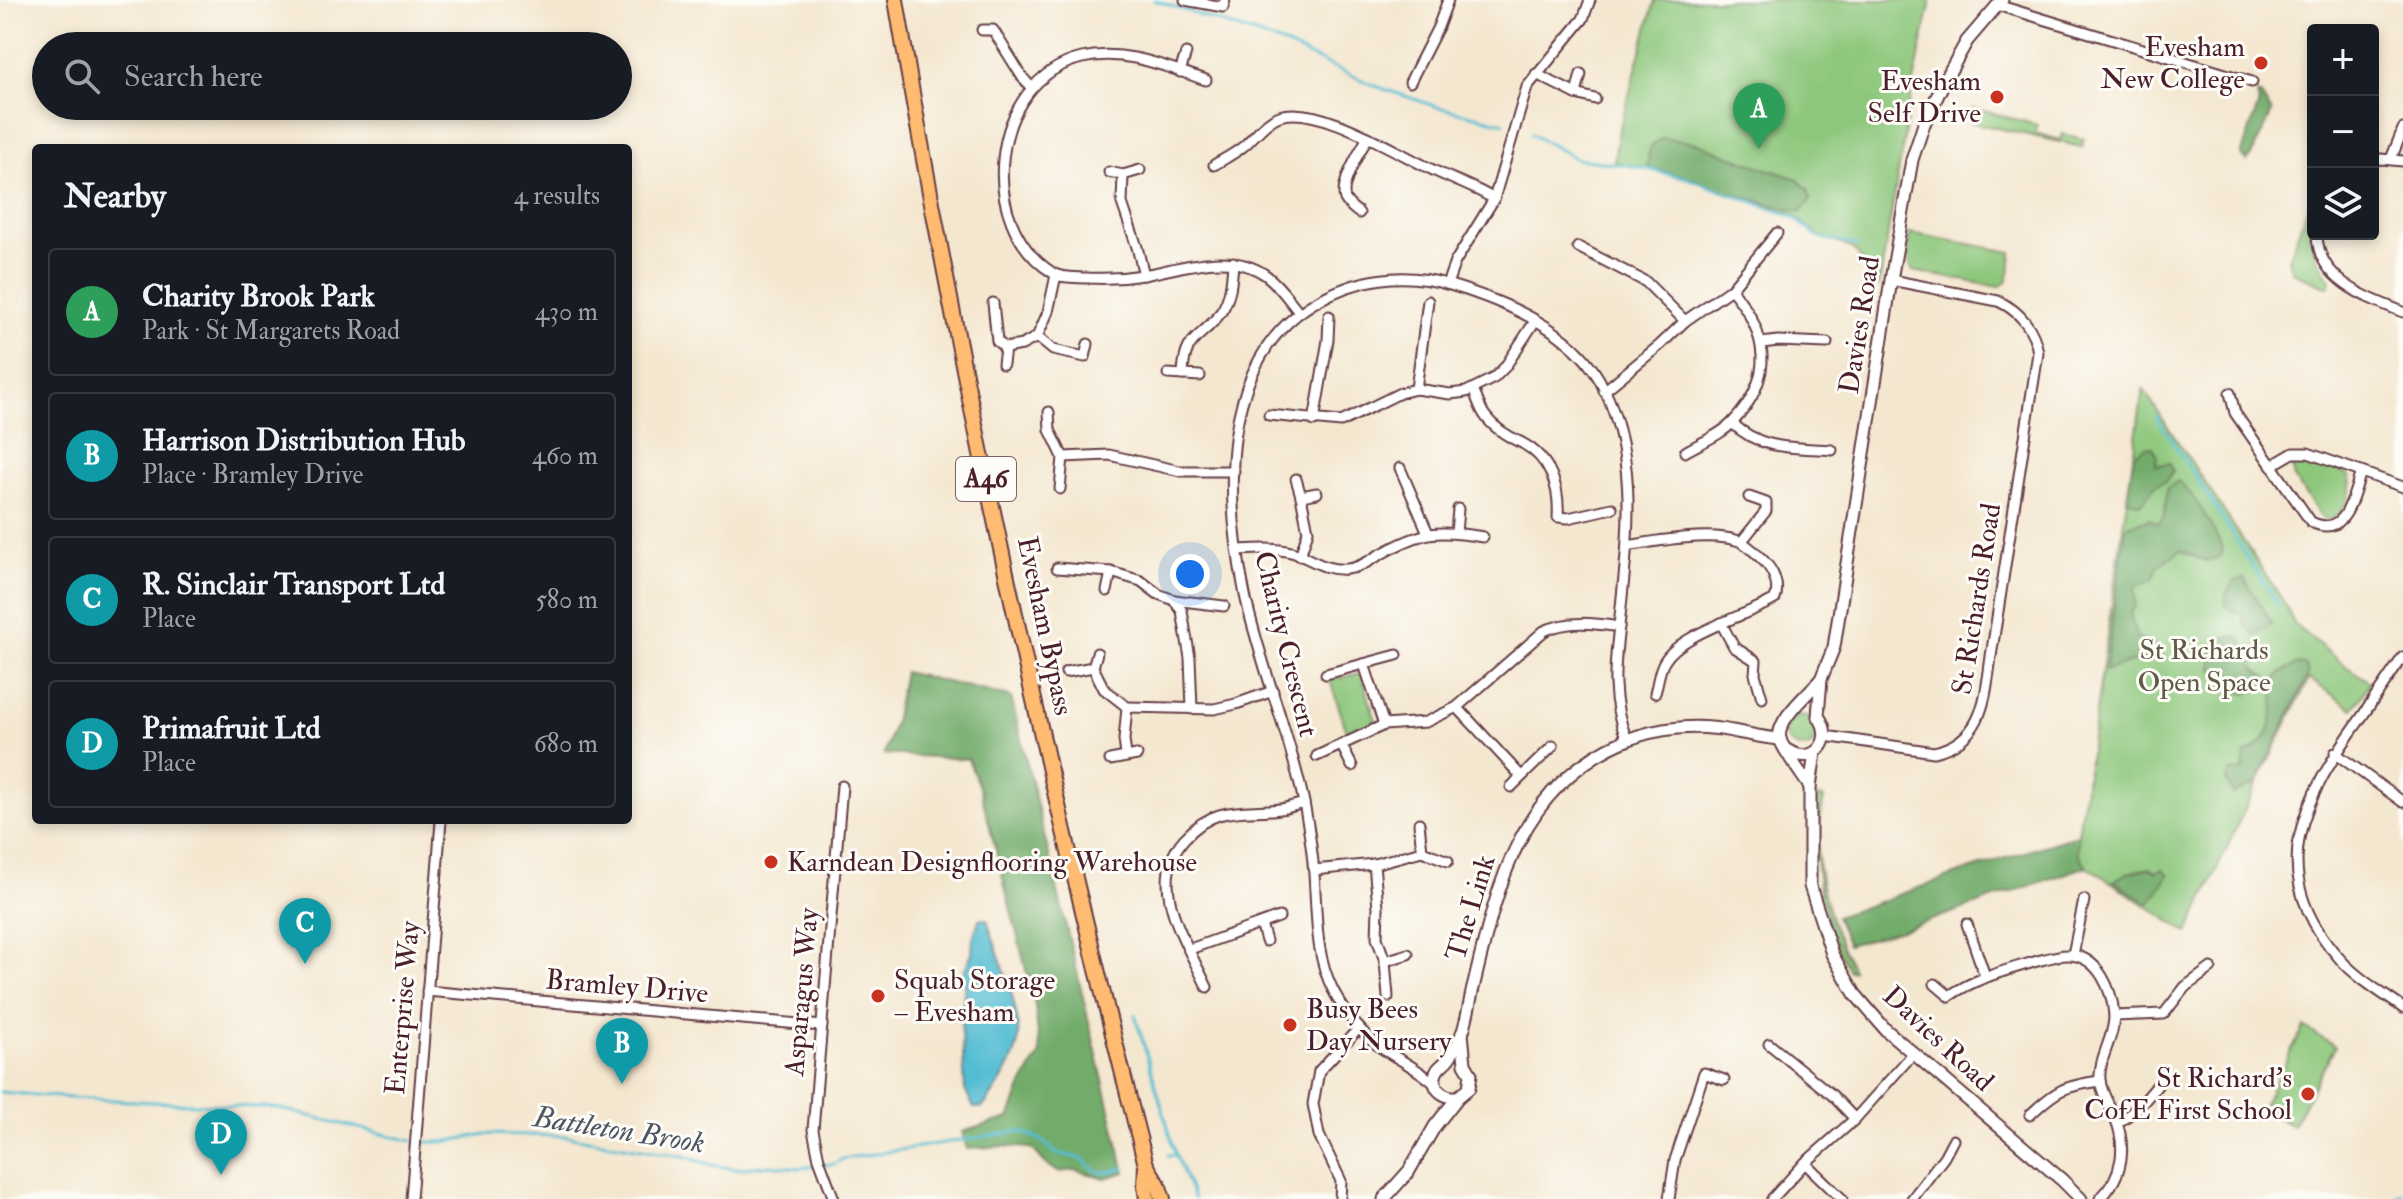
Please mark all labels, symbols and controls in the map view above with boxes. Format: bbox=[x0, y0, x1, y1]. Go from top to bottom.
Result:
map controls bbox=[2307, 24, 2379, 240]
button: + bbox=[2307, 24, 2379, 96]
place label: Evesham New College bbox=[2100, 30, 2245, 97]
search box bbox=[32, 32, 632, 120]
icon: search bbox=[60, 54, 104, 98]
marker: Evesham New College bbox=[2252, 54, 2270, 72]
text: Search here bbox=[124, 58, 263, 95]
place label: Evesham Self Drive bbox=[1867, 64, 1981, 131]
pin: A bbox=[1733, 83, 1785, 149]
marker: Evesham Self Drive bbox=[1988, 88, 2006, 106]
button: − bbox=[2307, 96, 2379, 168]
button: layers bbox=[2307, 168, 2379, 240]
text: Nearby bbox=[64, 175, 166, 218]
text: 4 results bbox=[514, 180, 600, 212]
street label: Davies Road bbox=[1832, 253, 1888, 396]
text: Charity Brook Park bbox=[142, 278, 375, 315]
text: A bbox=[84, 296, 100, 328]
text: 430 m bbox=[535, 296, 598, 328]
text: Park · St Margarets Road bbox=[142, 315, 400, 347]
text: Harrison Distribution Hub bbox=[142, 422, 465, 459]
text: B bbox=[83, 440, 101, 472]
text: 460 m bbox=[532, 440, 598, 472]
road number: A46 bbox=[956, 457, 1016, 501]
text: Place · Bramley Drive bbox=[142, 459, 363, 491]
street label: St Richards Road bbox=[1945, 501, 2009, 697]
street label: Evesham Bypass bbox=[1009, 533, 1081, 719]
street label: Charity Crescent bbox=[1246, 548, 1326, 740]
your location bbox=[1170, 554, 1210, 594]
text: R. Sinclair Transport Ltd bbox=[142, 566, 445, 603]
text: C bbox=[82, 584, 102, 616]
text: 580 m bbox=[535, 584, 598, 616]
text: Place bbox=[142, 603, 196, 635]
park label: St Richards Open Space bbox=[2137, 633, 2271, 700]
text: Primafruit Ltd bbox=[142, 710, 320, 747]
text: D bbox=[81, 728, 103, 760]
text: 680 m bbox=[534, 728, 598, 760]
text: Place bbox=[142, 747, 196, 779]
place label: Karndean Designflooring Warehouse bbox=[787, 845, 1197, 880]
street label: The Link bbox=[1438, 850, 1504, 965]
marker: Karndean Designflooring Warehouse bbox=[762, 853, 780, 871]
pin: C bbox=[279, 898, 331, 964]
street label: Asparagus Way bbox=[777, 906, 827, 1078]
street label: Enterprise Way bbox=[378, 919, 428, 1096]
street label: Bramley Drive bbox=[544, 962, 710, 1012]
place label: Squab Storage – Evesham bbox=[894, 963, 1056, 1030]
street label: Davies Road bbox=[1875, 979, 2001, 1099]
marker: Squab Storage – Evesham bbox=[869, 987, 887, 1005]
place label: Busy Bees Day Nursery bbox=[1306, 992, 1452, 1059]
marker: Busy Bees Day Nursery bbox=[1281, 1016, 1299, 1034]
pin: B bbox=[596, 1018, 648, 1084]
place label: St Richard's CofE First School bbox=[2084, 1061, 2292, 1128]
marker: St Richard's CofE First School bbox=[2299, 1085, 2317, 1103]
water label: Battleton Brook bbox=[529, 1098, 707, 1162]
pin: D bbox=[195, 1109, 247, 1175]

